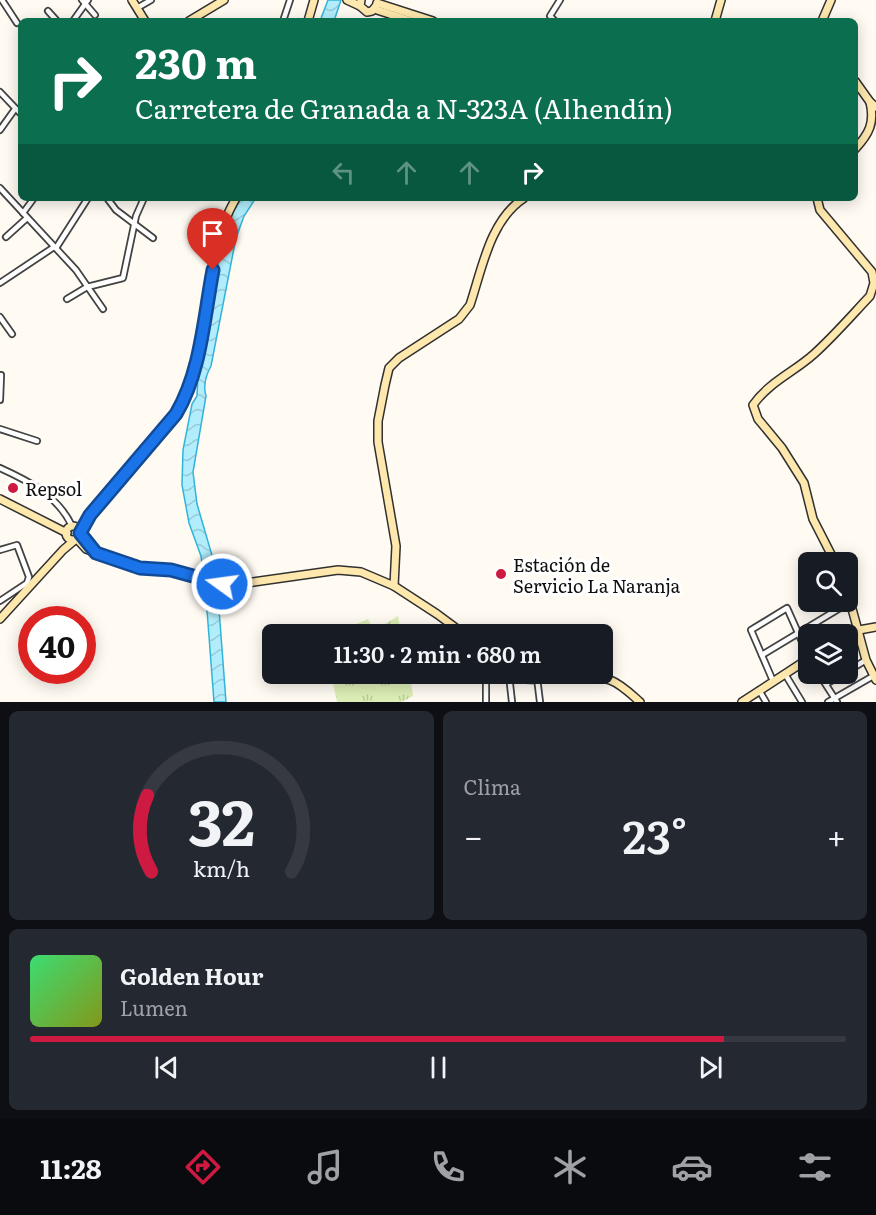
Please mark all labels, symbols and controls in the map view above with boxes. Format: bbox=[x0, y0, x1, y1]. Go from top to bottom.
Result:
text: 230 m bbox=[135, 30, 257, 92]
icon: right bbox=[36, 42, 114, 120]
text: Carretera de Granada a N-323A (Alhendín) bbox=[135, 87, 673, 127]
icon: left bbox=[327, 156, 360, 189]
icon: ahead bbox=[390, 156, 423, 189]
icon: ahead bbox=[453, 156, 486, 189]
icon: right bbox=[516, 156, 549, 189]
pin bbox=[187, 208, 238, 270]
icon: arrive bbox=[196, 217, 229, 250]
place label: Repsol bbox=[25, 475, 82, 502]
marker: Repsol bbox=[6, 481, 20, 495]
place label: Estación de Servicio La Naranja bbox=[513, 551, 681, 599]
position arrow bbox=[190, 552, 254, 616]
map controls bbox=[798, 552, 858, 684]
button: search bbox=[798, 552, 858, 612]
marker: Estación de Servicio La Naranja bbox=[494, 567, 508, 581]
speed limit sign: 40 bbox=[18, 606, 96, 684]
button: layers bbox=[798, 624, 858, 684]
text: 11:30 · 2 min · 680 m bbox=[334, 637, 541, 670]
text: Clima bbox=[464, 771, 521, 801]
text: 32 bbox=[188, 773, 255, 865]
text: 23° bbox=[623, 801, 687, 868]
text: − bbox=[464, 810, 483, 859]
text: + bbox=[827, 810, 846, 859]
text: km/h bbox=[193, 853, 250, 885]
text: Golden Hour bbox=[120, 959, 263, 992]
text: Lumen bbox=[120, 992, 188, 1022]
icon: previous bbox=[150, 1051, 183, 1084]
icon: pause bbox=[422, 1051, 455, 1084]
icon: next bbox=[694, 1051, 727, 1084]
icon: directions bbox=[182, 1146, 224, 1188]
icon: music bbox=[304, 1146, 346, 1188]
icon: phone bbox=[427, 1146, 469, 1188]
icon: climate bbox=[549, 1146, 591, 1188]
icon: car bbox=[671, 1146, 713, 1188]
icon: filters bbox=[794, 1146, 836, 1188]
text: 11:28 bbox=[40, 1147, 102, 1187]

